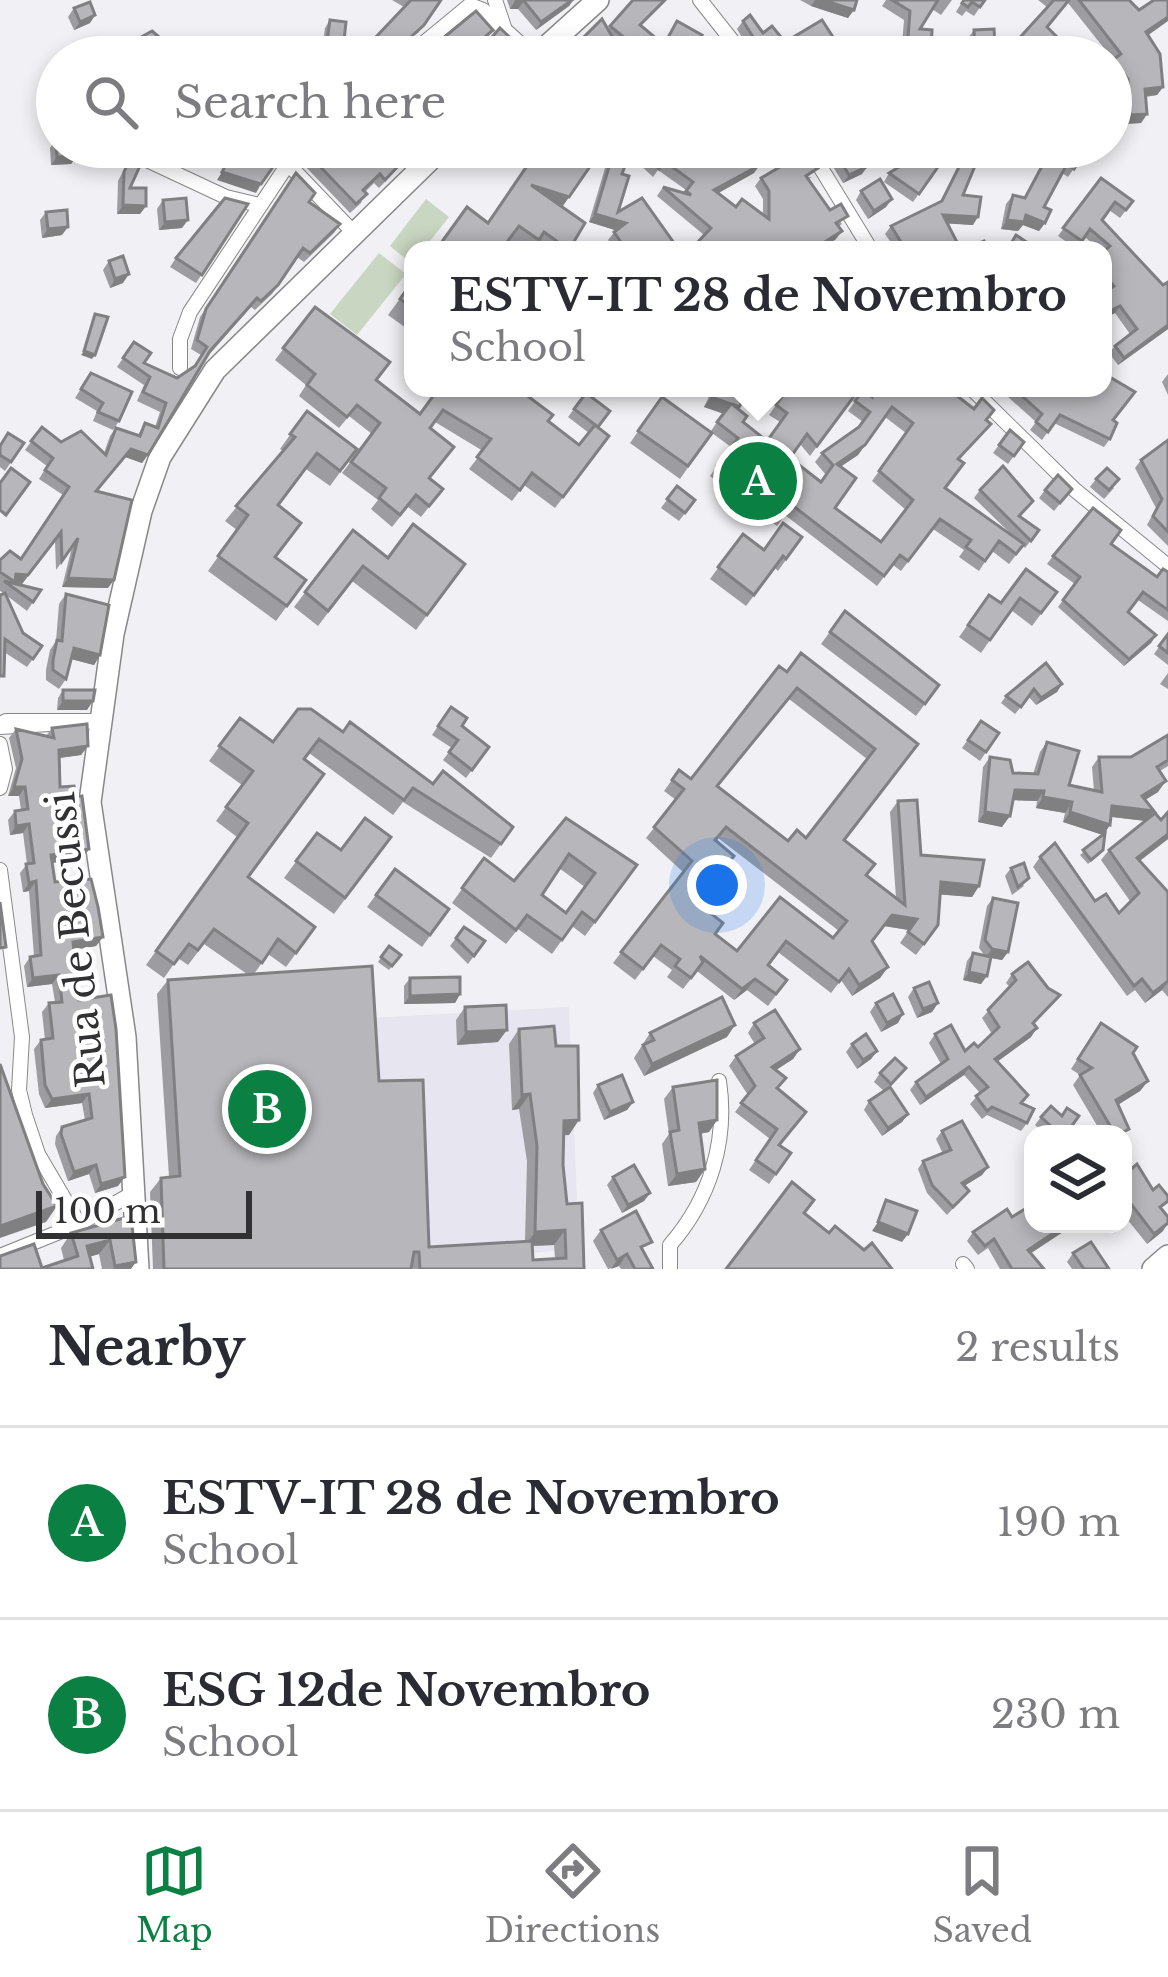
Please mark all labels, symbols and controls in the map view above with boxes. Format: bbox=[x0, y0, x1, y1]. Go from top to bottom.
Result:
search box bbox=[36, 36, 1132, 168]
icon: search bbox=[78, 69, 144, 135]
text: Search here bbox=[174, 74, 446, 130]
popup bbox=[404, 241, 1112, 397]
text: ESTV-IT 28 de Novembro bbox=[449, 267, 1067, 323]
text: School bbox=[449, 323, 586, 372]
pin: A bbox=[719, 436, 797, 526]
street label: Rua de Becussi bbox=[36, 790, 116, 1090]
your location bbox=[687, 855, 747, 915]
pin: B bbox=[228, 1064, 306, 1154]
map controls bbox=[1024, 1125, 1132, 1233]
button: layers bbox=[1024, 1125, 1132, 1233]
scale bar bbox=[36, 1185, 252, 1238]
text: 100 m bbox=[54, 1191, 161, 1232]
text: Nearby bbox=[48, 1316, 245, 1379]
text: 2 results bbox=[955, 1323, 1120, 1372]
text: ESTV-IT 28 de Novembro bbox=[162, 1470, 780, 1526]
text: A bbox=[71, 1498, 103, 1547]
text: 190 m bbox=[997, 1498, 1120, 1547]
text: School bbox=[162, 1526, 299, 1575]
text: ESG 12de Novembro bbox=[162, 1662, 651, 1718]
text: B bbox=[71, 1690, 103, 1739]
text: 230 m bbox=[991, 1690, 1120, 1739]
text: School bbox=[162, 1718, 299, 1767]
tab: Map bbox=[136, 1838, 213, 1951]
tab: Directions bbox=[485, 1838, 660, 1951]
tab: Saved bbox=[932, 1838, 1032, 1951]

